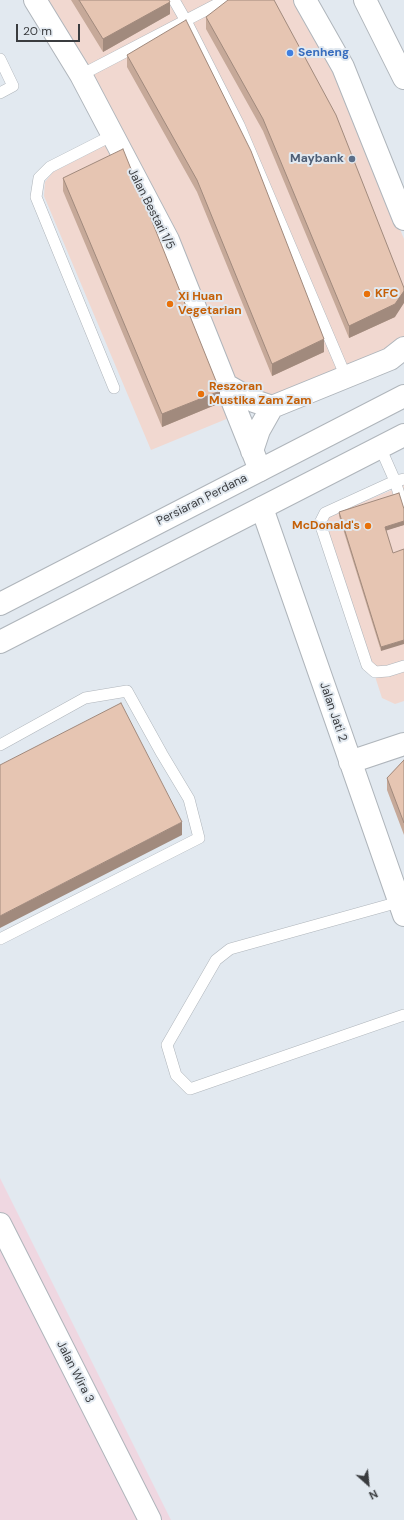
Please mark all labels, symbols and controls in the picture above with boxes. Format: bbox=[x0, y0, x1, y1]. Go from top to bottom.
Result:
scale bar bbox=[18, 16, 82, 42]
text: 20 m bbox=[23, 23, 52, 39]
place label: Senheng bbox=[298, 46, 349, 60]
marker: Senheng bbox=[285, 48, 295, 58]
place label: Maybank bbox=[290, 152, 344, 166]
marker: Maybank bbox=[347, 154, 357, 164]
street label: Jalan Bestari 1/5 bbox=[124, 166, 178, 252]
place label: KFC bbox=[375, 287, 398, 301]
marker: KFC bbox=[362, 289, 372, 299]
place label: Xi Huan Vegetarian bbox=[178, 290, 242, 318]
marker: Xi Huan Vegetarian bbox=[165, 299, 175, 309]
place label: Reszoran Mustika Zam Zam bbox=[209, 380, 312, 408]
marker: Reszoran Mustika Zam Zam bbox=[196, 389, 206, 399]
street label: Persiaran Perdana bbox=[154, 471, 250, 529]
place label: McDonald's bbox=[292, 519, 360, 533]
marker: McDonald's bbox=[363, 521, 373, 531]
street label: Jalan Jati 2 bbox=[316, 680, 350, 744]
street label: Jalan Wira 3 bbox=[53, 1339, 97, 1405]
north arrow bbox=[348, 1464, 388, 1504]
text: N bbox=[367, 1487, 380, 1503]

